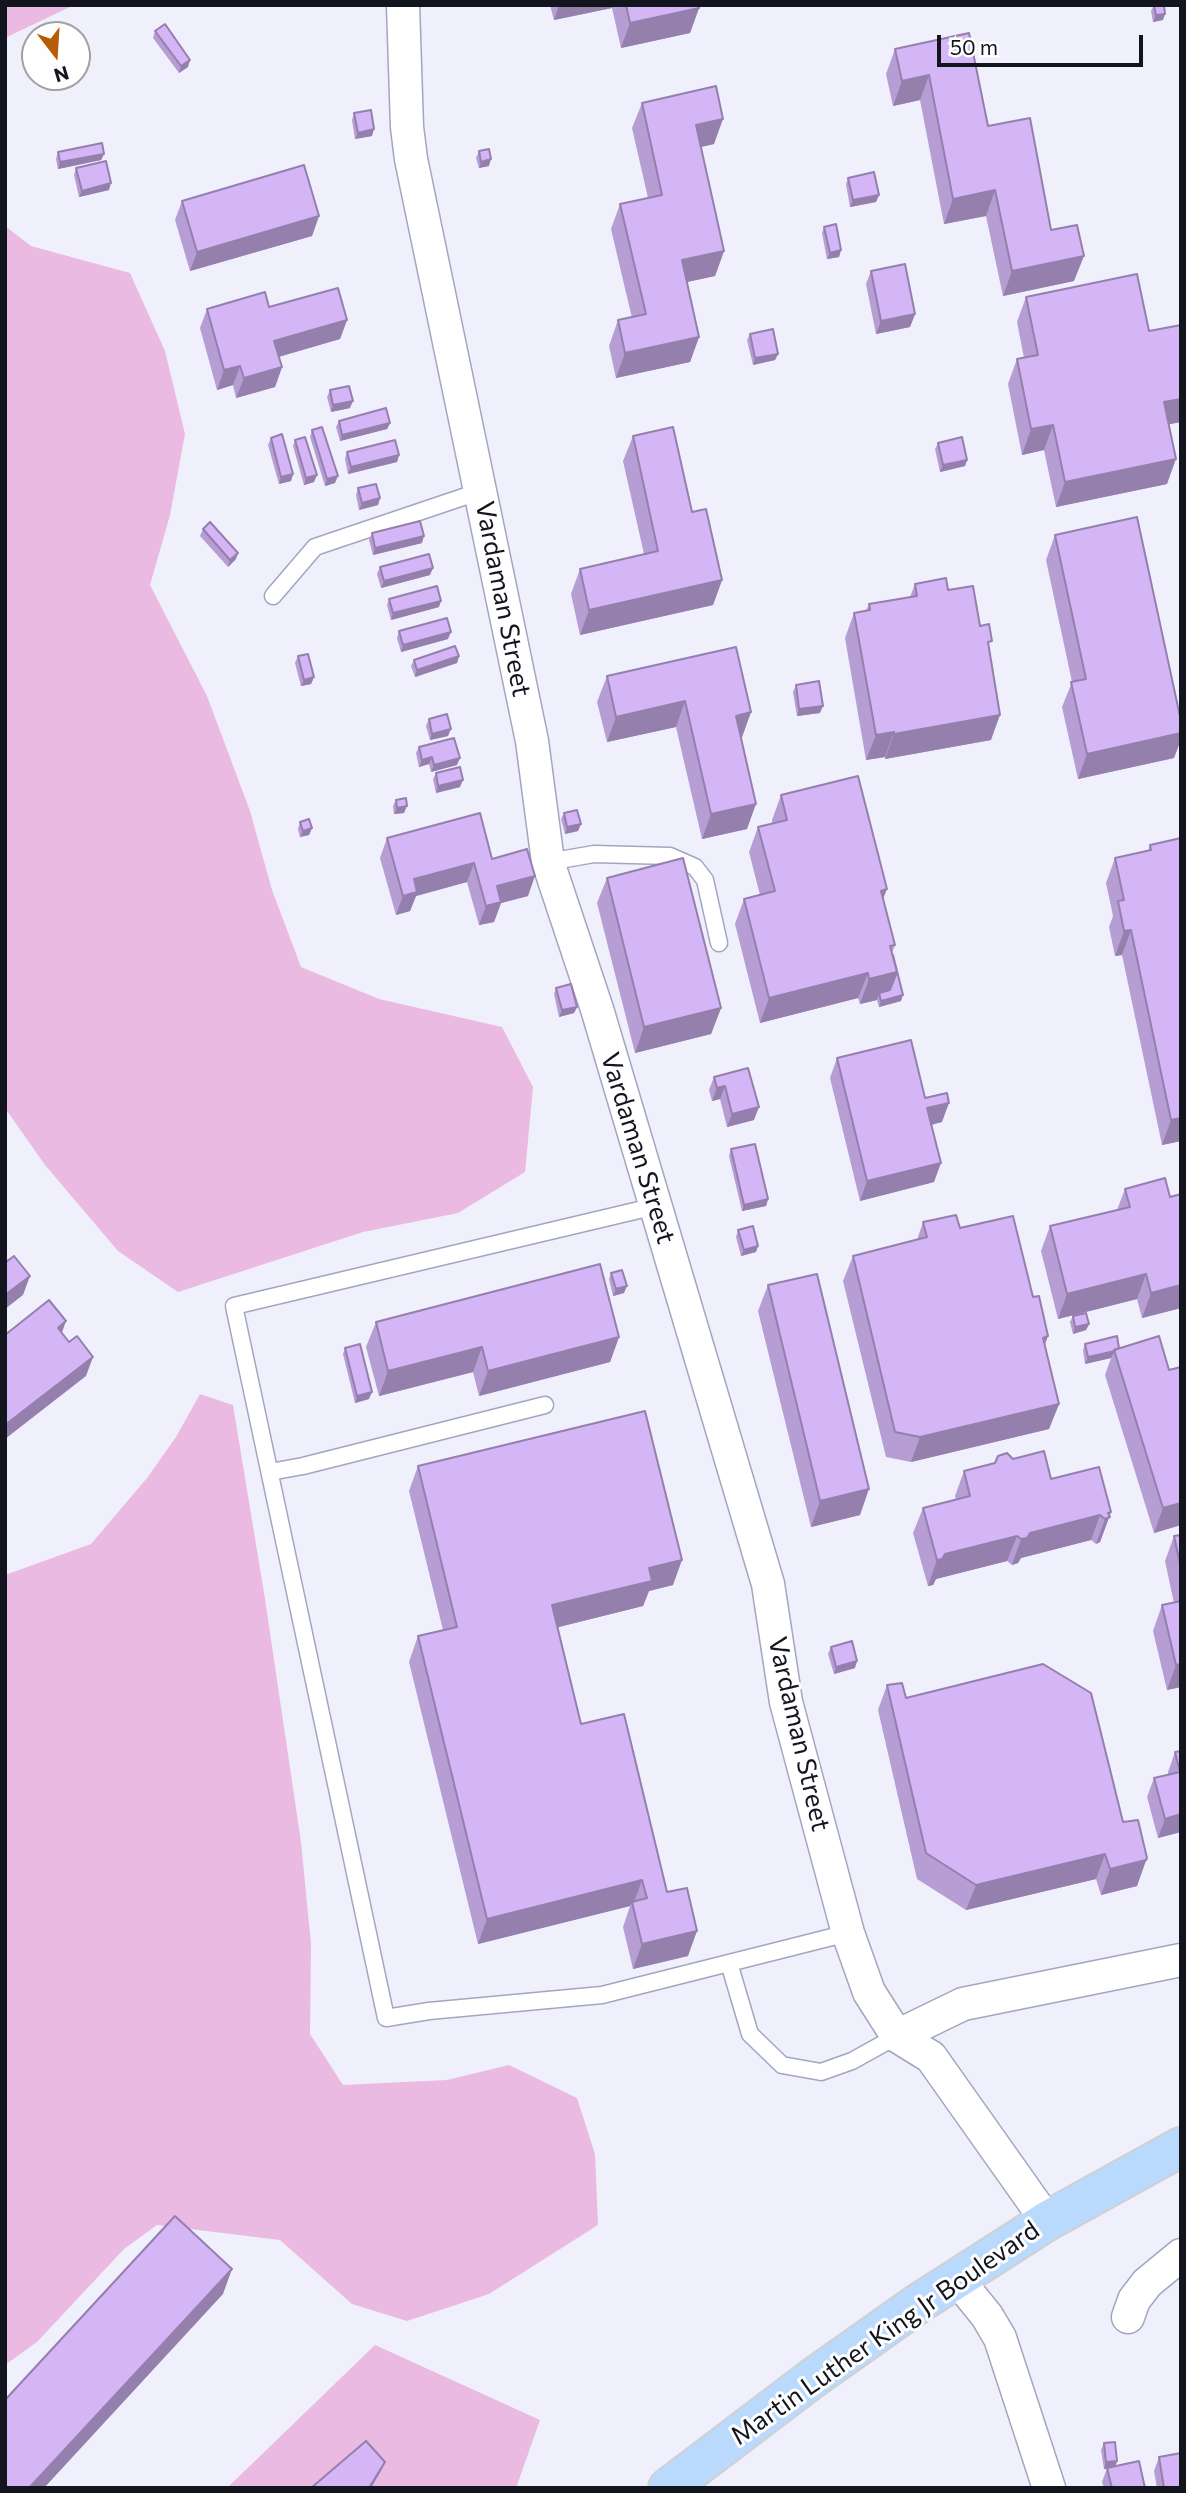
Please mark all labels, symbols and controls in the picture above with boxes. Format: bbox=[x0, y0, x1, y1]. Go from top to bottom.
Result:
north arrow bbox=[21, 21, 91, 91]
scale bar bbox=[941, 21, 1148, 65]
text: 50 m bbox=[950, 34, 998, 59]
text: N bbox=[52, 62, 72, 88]
street label: Vardaman Street bbox=[469, 499, 537, 699]
street label: Vardaman Street bbox=[594, 1049, 682, 1247]
street label: Vardaman Street bbox=[761, 1634, 837, 1834]
street label: Martin Luther King Jr Boulevard bbox=[725, 2214, 1045, 2452]

